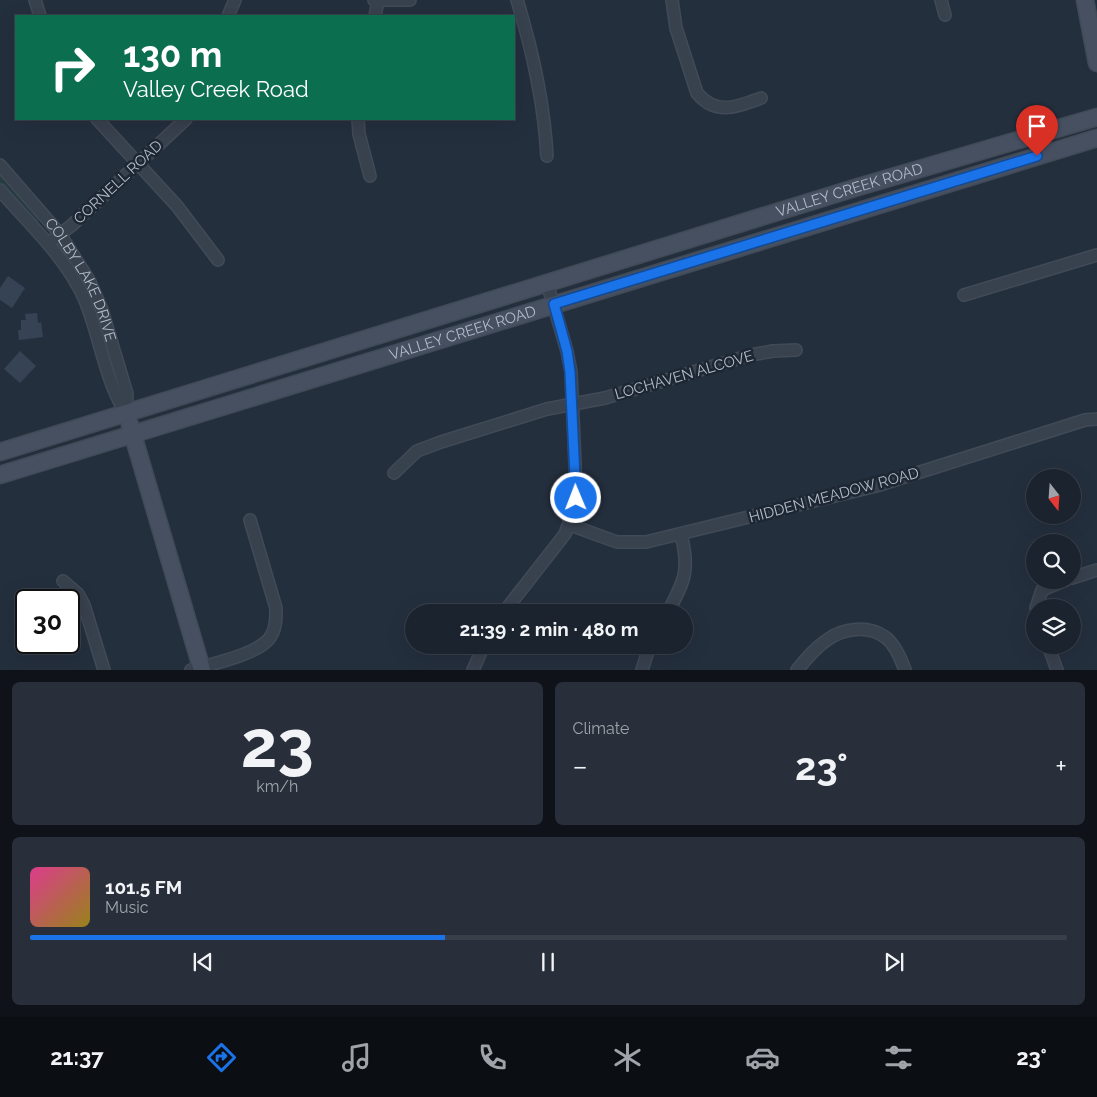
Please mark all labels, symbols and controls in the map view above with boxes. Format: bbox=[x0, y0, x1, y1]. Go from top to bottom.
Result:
text: 130 m bbox=[123, 34, 222, 75]
icon: right bbox=[40, 35, 105, 100]
text: Valley Creek Road bbox=[123, 76, 309, 102]
pin bbox=[1016, 105, 1058, 156]
icon: arrive bbox=[1023, 112, 1051, 140]
street label: CORNELL ROAD bbox=[70, 136, 166, 228]
street label: VALLEY CREEK ROAD bbox=[774, 159, 925, 221]
street label: COLBY LAKE DRIVE bbox=[41, 214, 120, 344]
street label: VALLEY CREEK ROAD bbox=[387, 302, 538, 364]
street label: LOCHAVEN ALCOVE bbox=[613, 347, 755, 403]
street label: HIDDEN MEADOW ROAD bbox=[747, 464, 921, 526]
north arrow bbox=[1026, 469, 1081, 524]
map controls bbox=[1026, 469, 1081, 654]
position arrow bbox=[549, 471, 601, 523]
button: search bbox=[1026, 534, 1081, 589]
speed limit sign: 30 bbox=[15, 589, 80, 654]
button: layers bbox=[1026, 599, 1081, 654]
text: 21:39 · 2 min · 480 m bbox=[460, 618, 638, 640]
text: 23 bbox=[241, 706, 314, 782]
text: Climate bbox=[573, 719, 629, 738]
text: 23° bbox=[795, 744, 848, 789]
text: − bbox=[573, 750, 588, 783]
text: + bbox=[1055, 750, 1067, 783]
text: km/h bbox=[256, 777, 298, 796]
text: 101.5 FM bbox=[105, 876, 182, 898]
text: Music bbox=[105, 898, 149, 917]
icon: previous bbox=[189, 948, 217, 976]
icon: pause bbox=[534, 948, 562, 976]
icon: next bbox=[880, 948, 908, 976]
icon: directions bbox=[204, 1040, 239, 1075]
icon: music bbox=[339, 1040, 374, 1075]
icon: phone bbox=[475, 1040, 510, 1075]
icon: climate bbox=[610, 1040, 645, 1075]
icon: car bbox=[745, 1040, 780, 1075]
icon: filters bbox=[881, 1040, 916, 1075]
text: 21:37 bbox=[50, 1044, 104, 1070]
text: 23° bbox=[1016, 1044, 1047, 1070]

